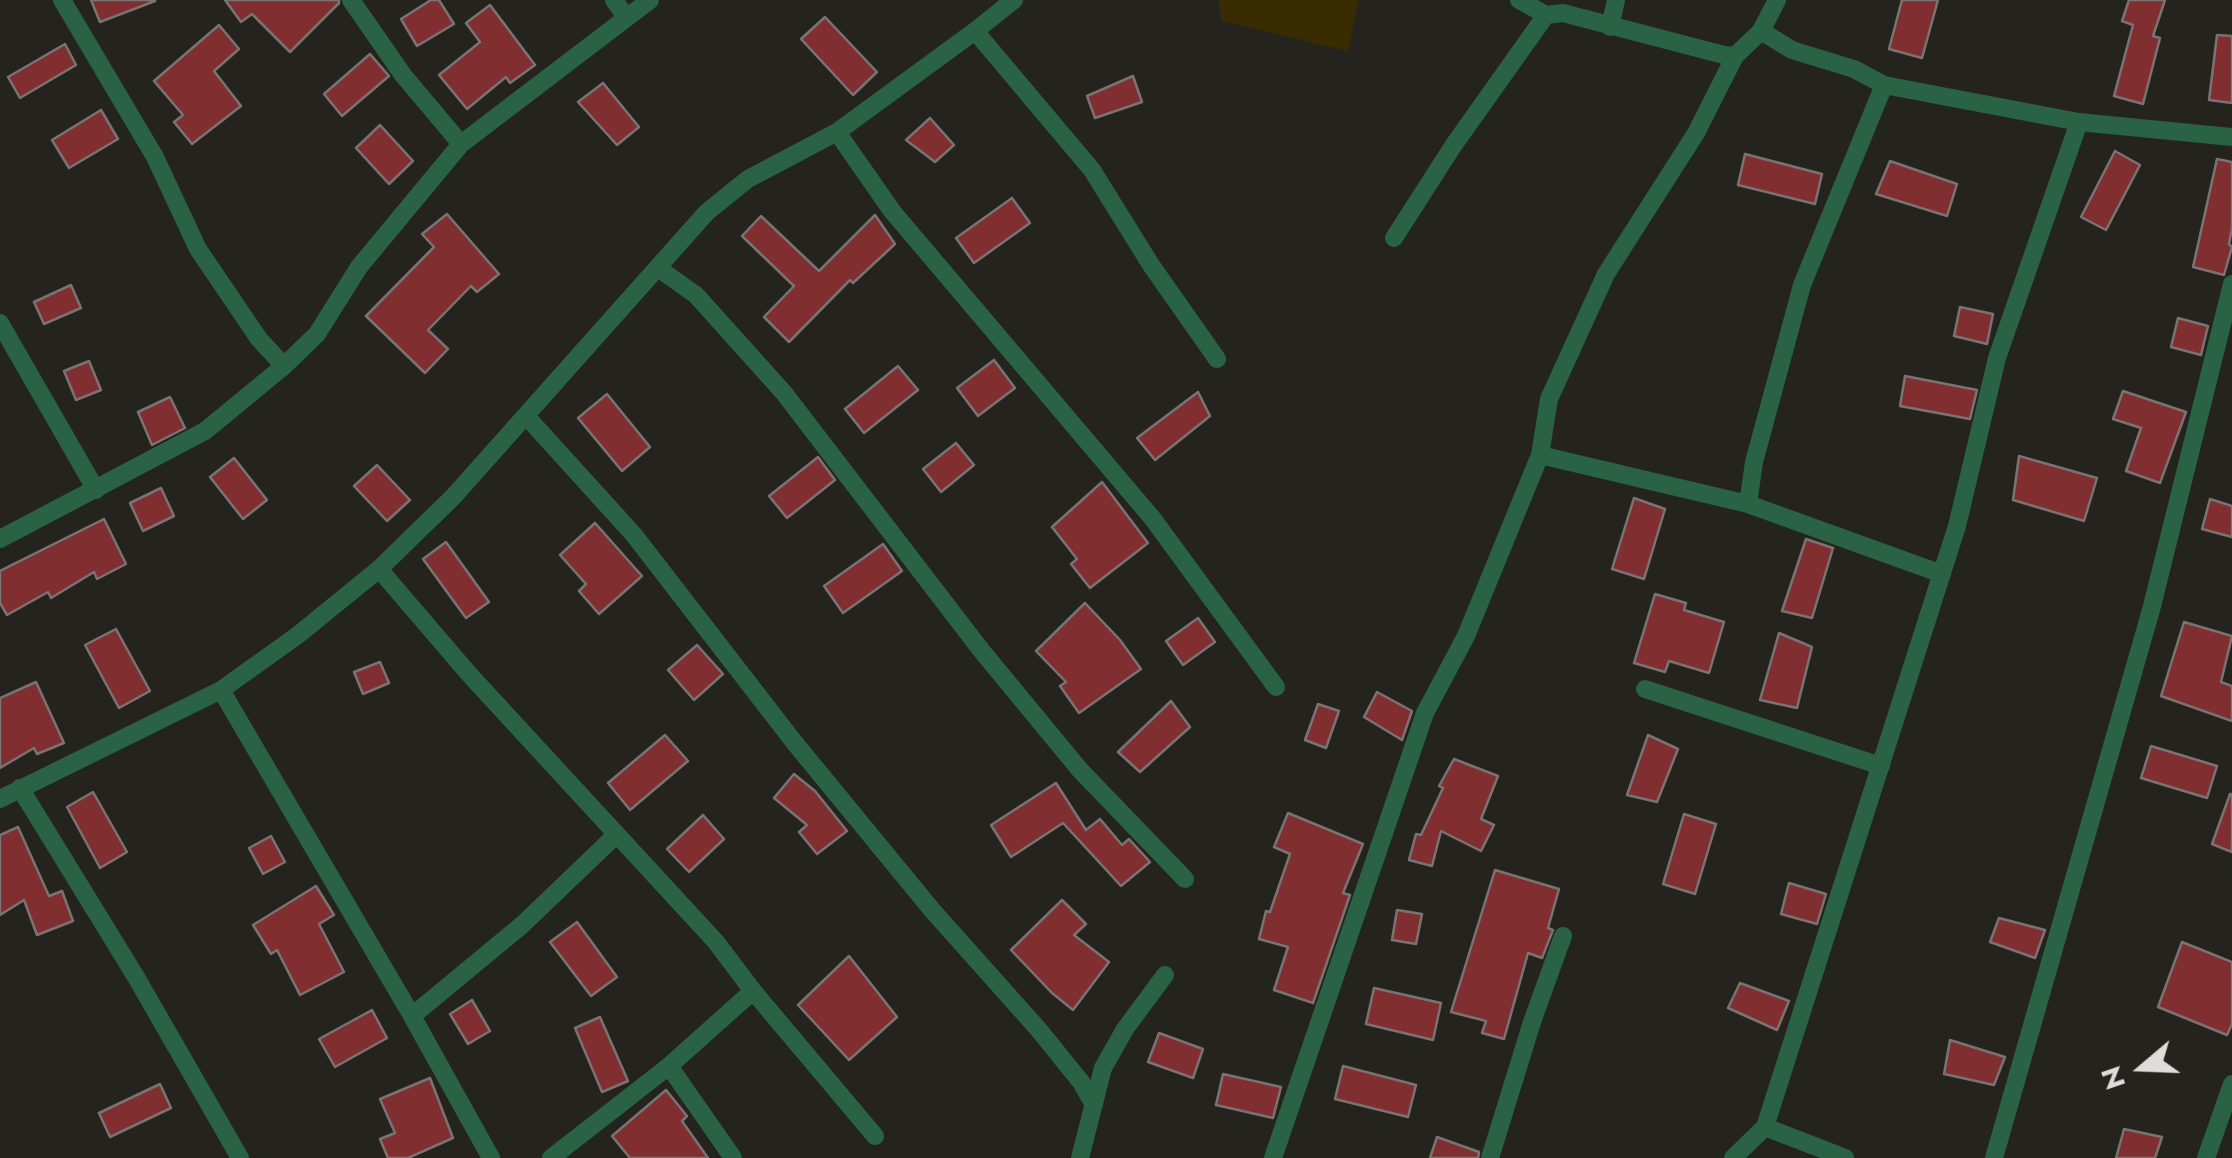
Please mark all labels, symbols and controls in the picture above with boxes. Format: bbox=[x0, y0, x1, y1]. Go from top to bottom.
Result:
north arrow bbox=[2092, 1018, 2192, 1118]
text: N bbox=[2090, 1061, 2136, 1095]

